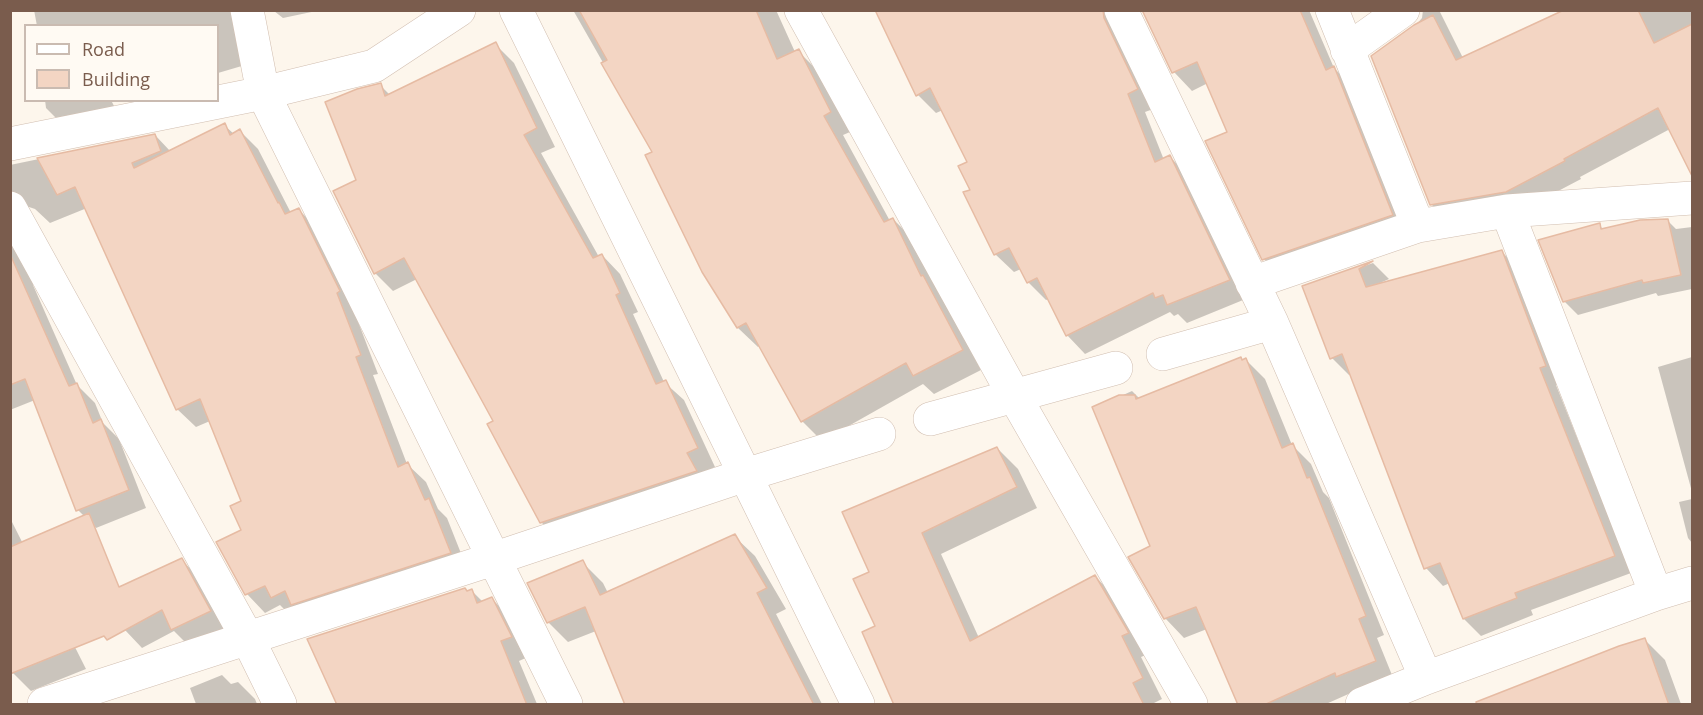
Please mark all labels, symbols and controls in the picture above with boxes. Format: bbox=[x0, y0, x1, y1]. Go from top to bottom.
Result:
legend bbox=[24, 24, 219, 102]
text: Road bbox=[82, 37, 125, 61]
text: Building bbox=[82, 67, 150, 91]

